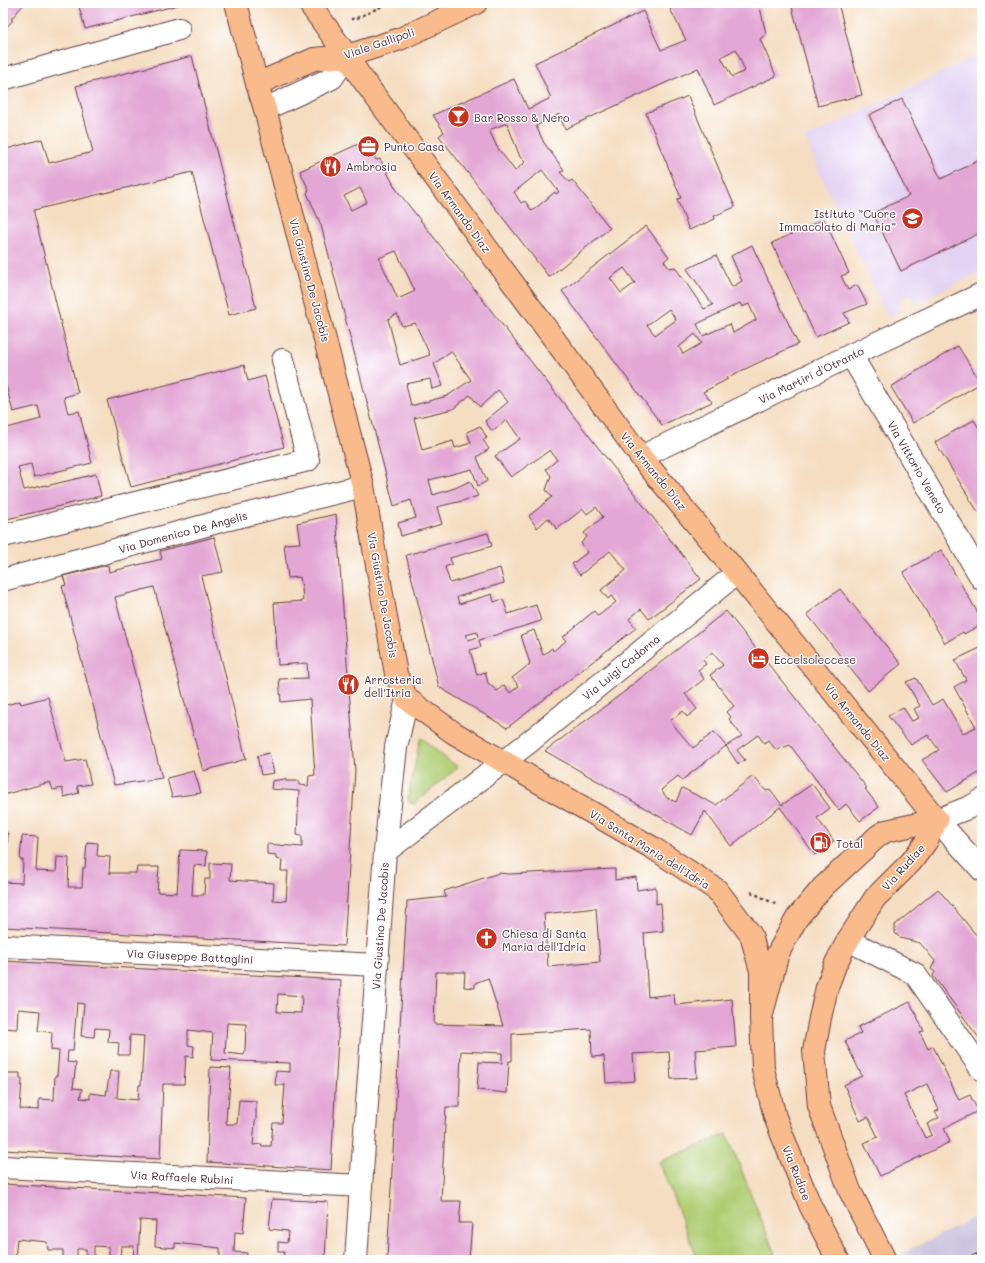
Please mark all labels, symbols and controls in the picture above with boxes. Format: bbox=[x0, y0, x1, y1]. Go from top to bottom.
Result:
street label: Viale Gallipoli bbox=[342, 24, 416, 62]
bar icon: Bar Rosso & Nero bbox=[446, 104, 472, 130]
place label: Bar Rosso & Nero bbox=[474, 110, 570, 125]
office icon: Punto Casa bbox=[355, 133, 381, 159]
place label: Punto Casa bbox=[384, 139, 445, 154]
restaurant icon: Ambrosia bbox=[317, 153, 343, 179]
place label: Ambrosia bbox=[346, 159, 397, 174]
street label: Via Armando Diaz bbox=[426, 169, 494, 255]
place label: Istituto “Cuore Immacolato di Maria” bbox=[779, 206, 896, 234]
school or university icon: Istituto “Cuore Immacolato di Maria” bbox=[899, 206, 925, 232]
street label: Via Giustino De Jacobis bbox=[286, 216, 334, 344]
street label: Via Martiri d'Otranto bbox=[756, 343, 867, 407]
street label: Via Vittorio Veneto bbox=[884, 418, 950, 516]
street label: Via Armando Diaz bbox=[618, 429, 690, 513]
street label: Via Domenico De Angelis bbox=[117, 508, 249, 556]
street label: Via Giustino De Jacobis bbox=[365, 531, 401, 659]
street label: Via Luigi Cadorna bbox=[579, 631, 663, 703]
hotel icon: Eccelsoleccese bbox=[745, 646, 771, 672]
place label: Eccelsoleccese bbox=[774, 652, 856, 667]
restaurant icon: Arrosteria dell'Itria bbox=[336, 672, 362, 698]
place label: Arrosteria dell'Itria bbox=[364, 672, 422, 700]
street label: Via Armando Diaz bbox=[822, 680, 894, 764]
street label: Via Santa Maria dell'Idria bbox=[587, 806, 713, 892]
fuel station icon: Total bbox=[808, 830, 834, 856]
place label: Total bbox=[836, 836, 863, 851]
street label: Via Rudiae bbox=[878, 840, 928, 894]
street label: Via Giustino De Jacobis bbox=[368, 862, 392, 990]
church icon: Chiesa di Santa Maria dell'Idria bbox=[473, 926, 499, 952]
place label: Chiesa di Santa Maria dell'Idria bbox=[502, 926, 587, 954]
street label: Via Giuseppe Battaglini bbox=[126, 945, 254, 967]
street label: Via Rudiae bbox=[779, 1143, 815, 1203]
street label: Via Raffaele Rubini bbox=[130, 1167, 234, 1187]

